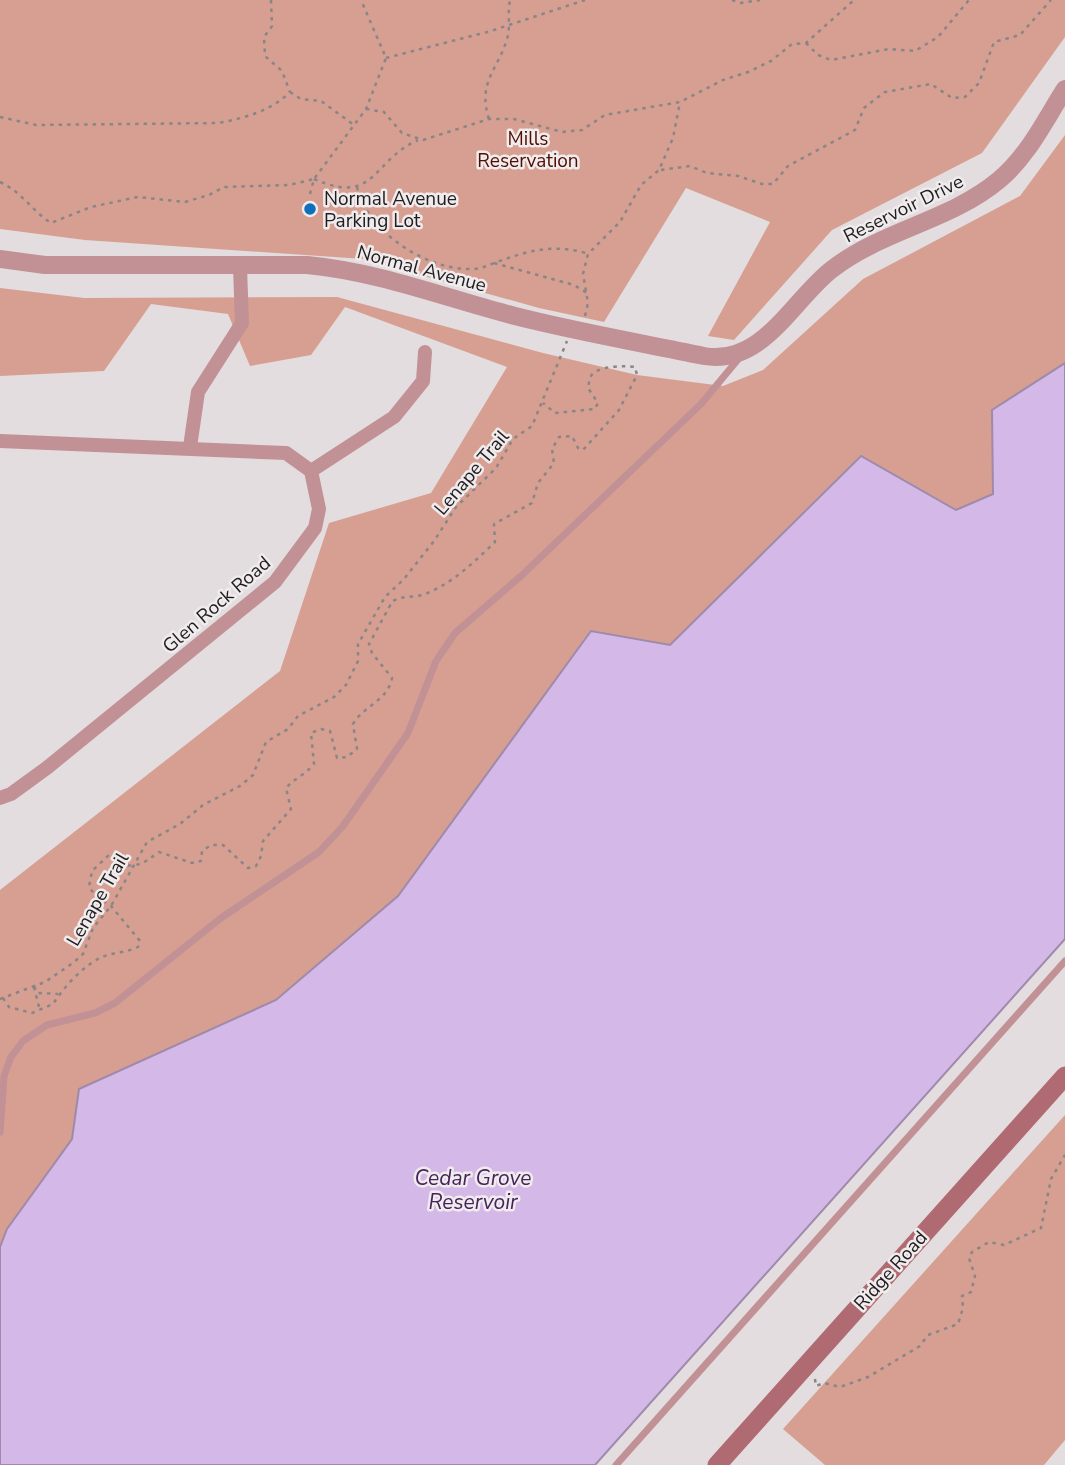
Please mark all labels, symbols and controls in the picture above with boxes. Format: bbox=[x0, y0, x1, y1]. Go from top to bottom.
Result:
park label: Mills Reservation bbox=[477, 126, 579, 174]
street label: Reservoir Drive bbox=[839, 169, 968, 249]
place label: Normal Avenue Parking Lot bbox=[324, 186, 457, 234]
marker: Normal Avenue Parking Lot bbox=[302, 201, 318, 217]
street label: Normal Avenue bbox=[354, 239, 489, 299]
street label: Lenape Trail bbox=[428, 424, 515, 521]
street label: Glen Rock Road bbox=[157, 550, 276, 659]
street label: Lenape Trail bbox=[61, 848, 135, 951]
water label: Cedar Grove Reservoir bbox=[415, 1164, 531, 1216]
street label: Ridge Road bbox=[848, 1225, 933, 1316]

